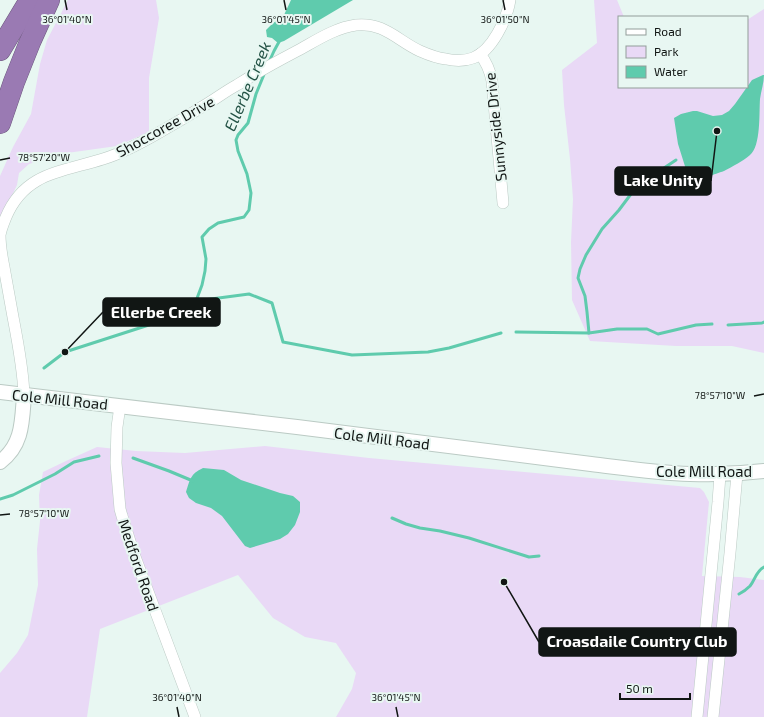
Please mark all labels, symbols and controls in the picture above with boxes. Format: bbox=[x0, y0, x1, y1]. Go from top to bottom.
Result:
text: 36°01'40"N bbox=[42, 13, 92, 25]
text: 36°01'45"N bbox=[262, 13, 310, 25]
text: 36°01'50"N bbox=[481, 13, 529, 25]
legend bbox=[618, 16, 748, 88]
text: Road bbox=[654, 24, 682, 38]
water label: Ellerbe Creek bbox=[220, 38, 274, 134]
text: Park bbox=[654, 44, 679, 58]
text: Water bbox=[654, 64, 688, 78]
street label: Sunnyside Drive bbox=[480, 72, 510, 182]
street label: Shoccoree Drive bbox=[113, 92, 217, 160]
text: 78°57'20"W bbox=[18, 151, 71, 163]
callout: Lake Unity bbox=[615, 167, 711, 195]
text: Lake Unity bbox=[623, 170, 703, 190]
callout: Ellerbe Creek bbox=[103, 298, 220, 326]
text: Ellerbe Creek bbox=[111, 302, 211, 321]
street label: Cole Mill Road bbox=[11, 385, 109, 413]
text: 78°57'10"W bbox=[695, 389, 746, 401]
street label: Cole Mill Road bbox=[333, 423, 431, 453]
street label: Cole Mill Road bbox=[656, 462, 752, 480]
text: 78°57'10"W bbox=[19, 507, 70, 519]
street label: Medford Road bbox=[115, 517, 163, 613]
callout: Croasdaile Country Club bbox=[539, 628, 736, 656]
text: Croasdaile Country Club bbox=[546, 631, 728, 651]
scale bar bbox=[620, 675, 690, 701]
text: 50 m bbox=[626, 681, 653, 695]
text: 36°01'40"N bbox=[152, 691, 202, 703]
text: 36°01'45"N bbox=[372, 691, 420, 703]

